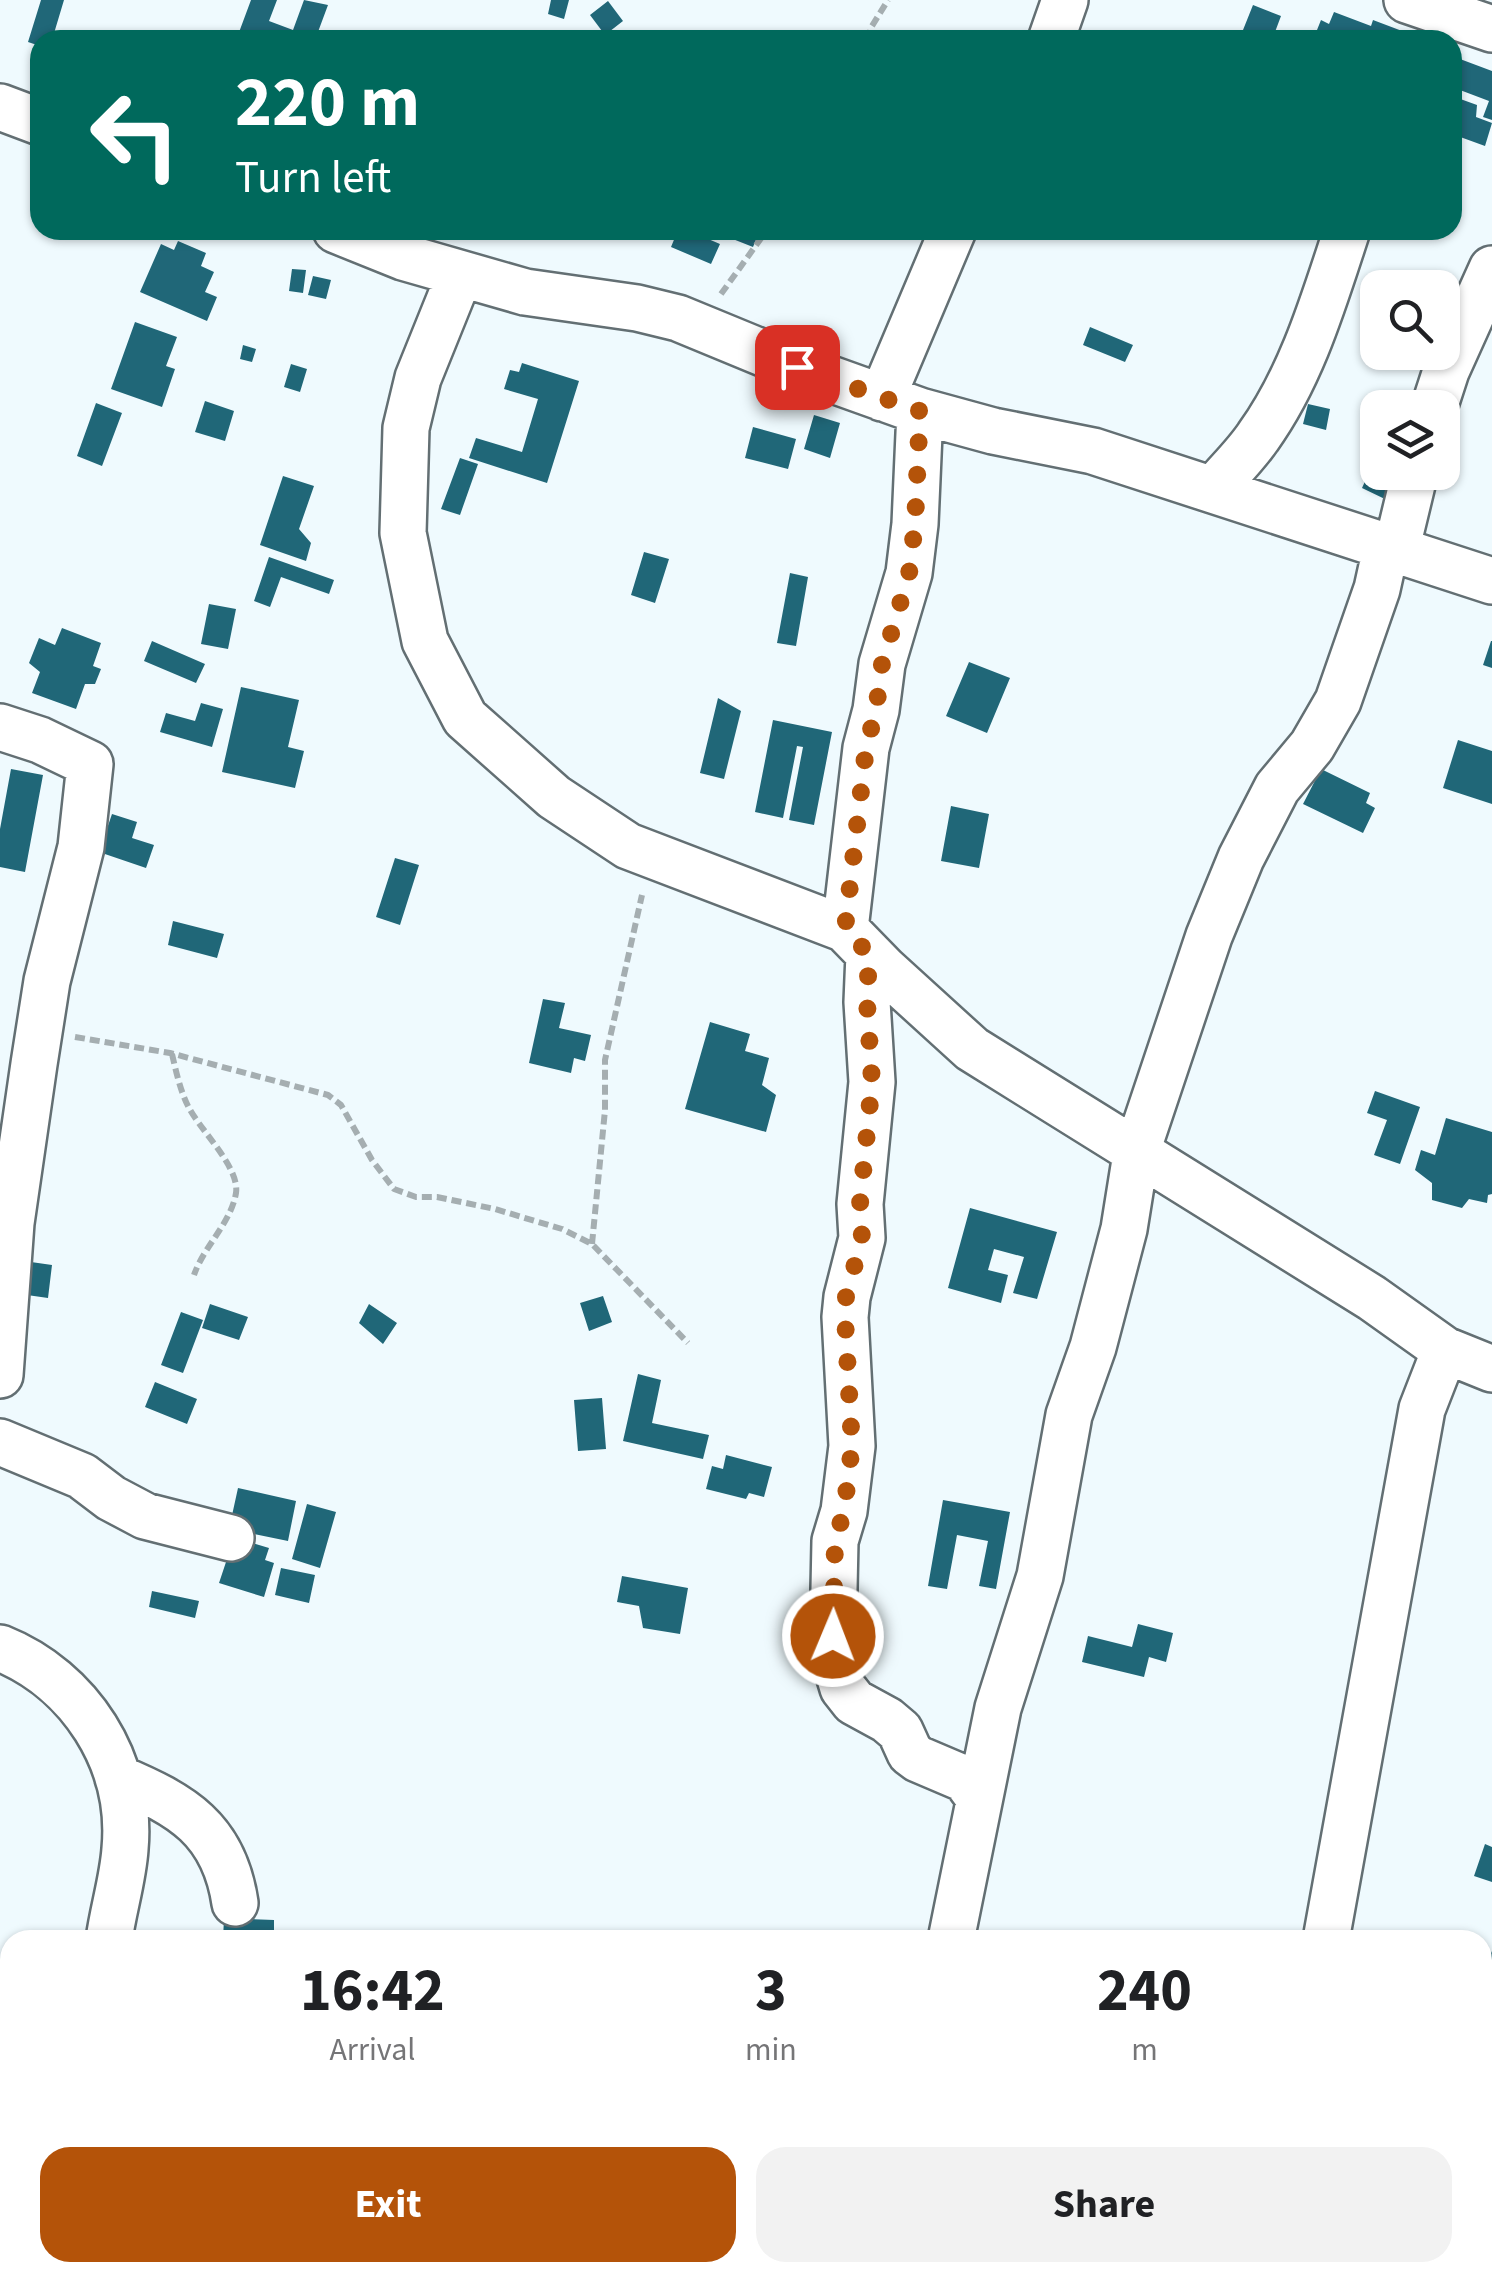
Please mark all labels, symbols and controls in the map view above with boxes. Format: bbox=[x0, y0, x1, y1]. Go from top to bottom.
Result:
text: 220 m bbox=[235, 53, 420, 153]
icon: left bbox=[70, 70, 200, 200]
text: Turn left bbox=[235, 146, 391, 210]
map controls bbox=[1360, 270, 1460, 490]
button: search bbox=[1360, 270, 1460, 370]
pin bbox=[755, 325, 840, 410]
icon: arrive bbox=[770, 340, 825, 395]
button: layers bbox=[1360, 390, 1460, 490]
position arrow bbox=[781, 1584, 885, 1688]
text: 16:42 bbox=[300, 1949, 445, 2034]
text: 3 bbox=[755, 1949, 787, 2034]
text: 240 bbox=[1097, 1949, 1192, 2034]
text: Arrival bbox=[329, 2027, 415, 2073]
text: min bbox=[745, 2027, 797, 2073]
text: m bbox=[1131, 2027, 1158, 2073]
button: Exit bbox=[40, 2147, 736, 2262]
button: Share bbox=[756, 2147, 1452, 2262]

